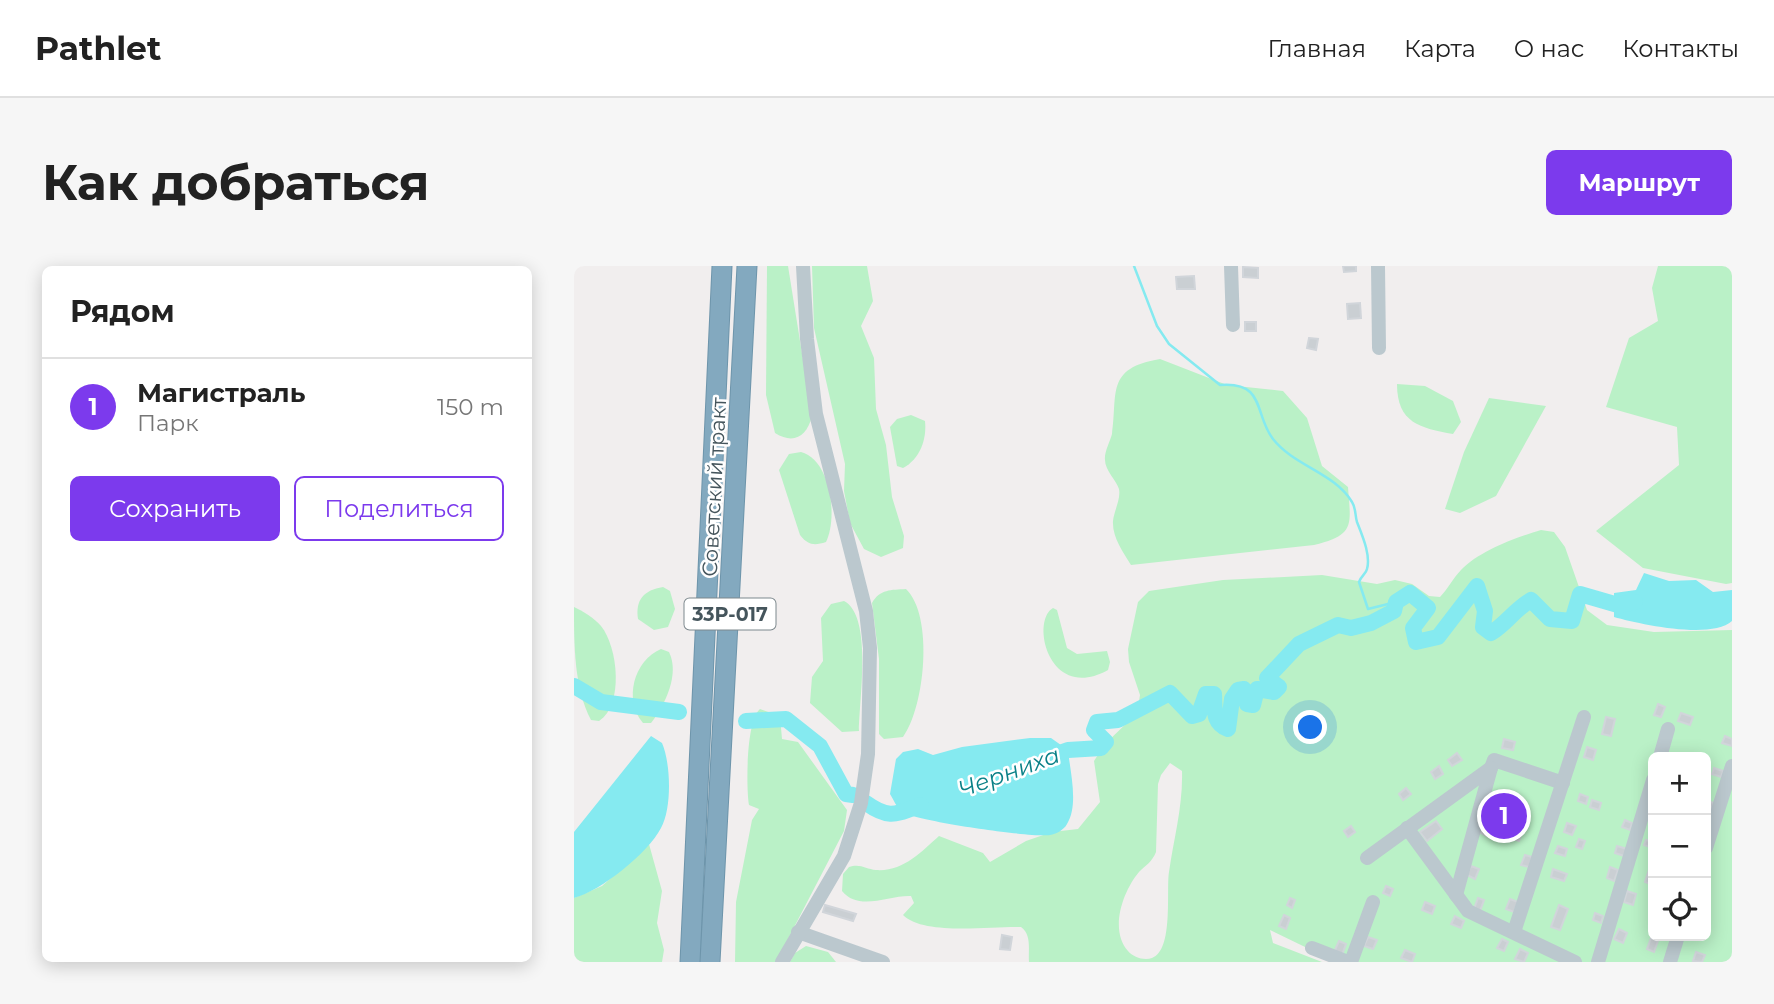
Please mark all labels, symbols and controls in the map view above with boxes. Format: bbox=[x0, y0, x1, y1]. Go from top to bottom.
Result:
text: Pathlet bbox=[35, 28, 161, 68]
text: Главная bbox=[1268, 34, 1366, 63]
text: Карта bbox=[1404, 34, 1476, 63]
text: О нас bbox=[1514, 34, 1584, 63]
text: Контакты bbox=[1622, 34, 1739, 63]
button: Маршрут bbox=[1546, 150, 1732, 215]
text: Как добраться bbox=[42, 153, 430, 212]
text: Рядом bbox=[70, 293, 175, 330]
text: Магистраль bbox=[137, 377, 305, 409]
text: 1 bbox=[88, 393, 98, 421]
text: 150 m bbox=[437, 393, 504, 421]
street label: Советский тракт bbox=[697, 397, 731, 577]
text: Парк bbox=[137, 409, 199, 437]
button: Сохранить bbox=[70, 476, 280, 541]
button: Поделиться bbox=[294, 476, 504, 541]
road number: 33Р-017 bbox=[684, 598, 776, 630]
your location bbox=[1293, 710, 1327, 744]
water label: Черниха bbox=[954, 741, 1064, 803]
map controls bbox=[1648, 752, 1711, 941]
button: + bbox=[1648, 752, 1711, 815]
pin: 1 bbox=[1481, 790, 1527, 842]
button: − bbox=[1648, 815, 1711, 878]
button: locate bbox=[1648, 878, 1711, 941]

